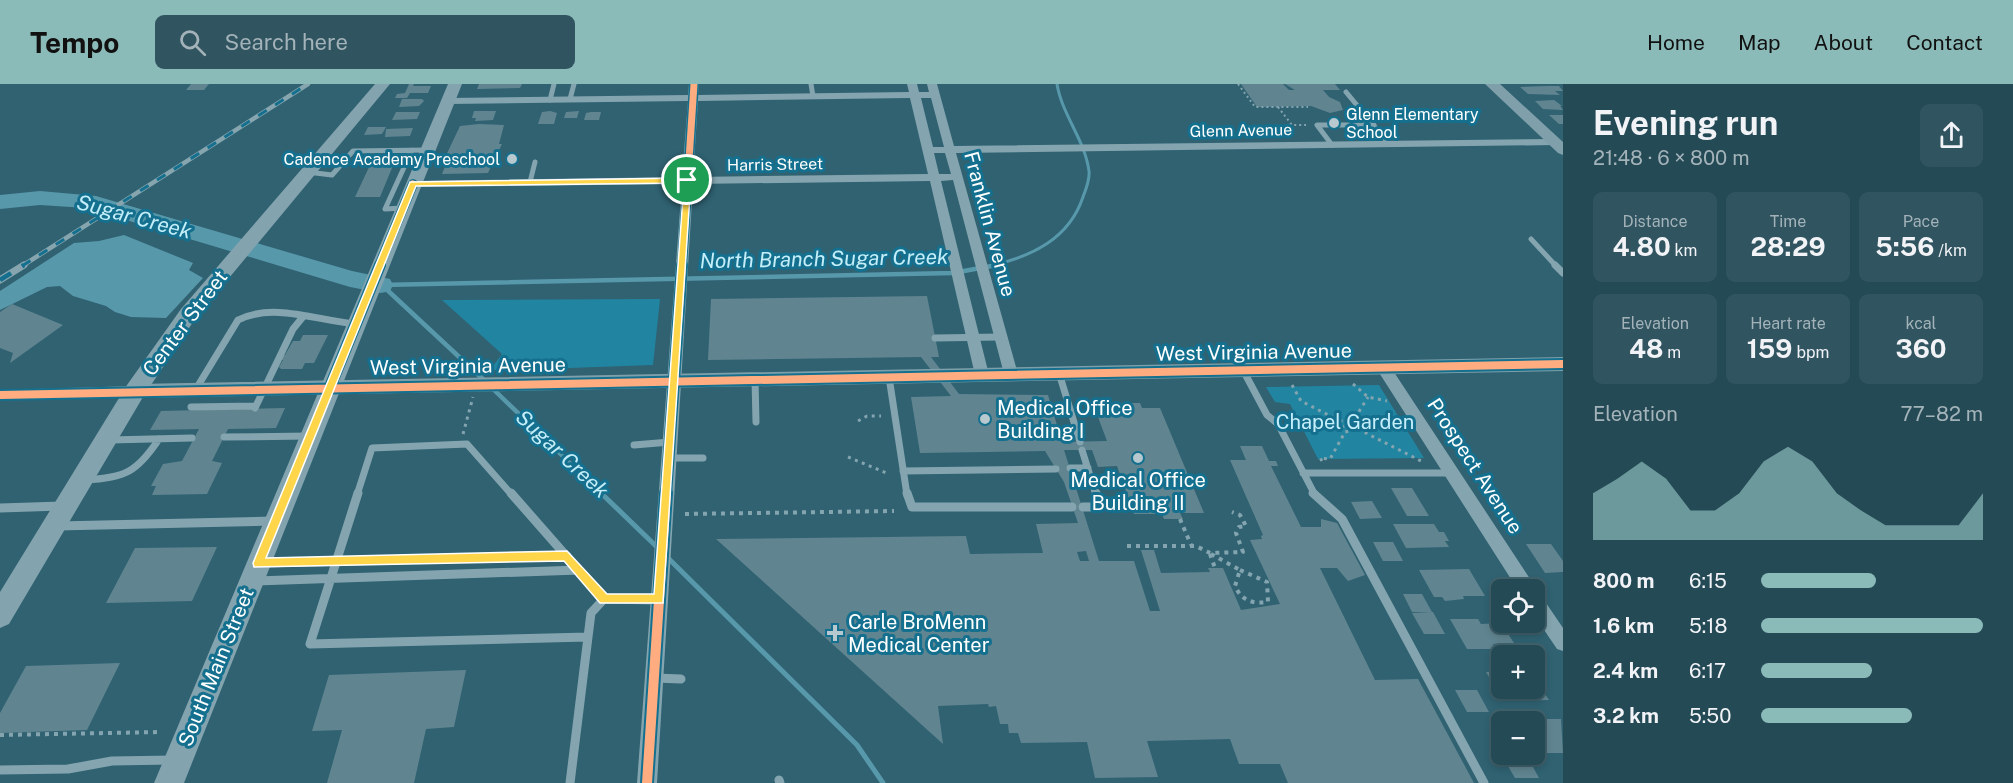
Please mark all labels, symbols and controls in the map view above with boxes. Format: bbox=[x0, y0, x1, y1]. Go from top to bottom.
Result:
search box bbox=[155, 15, 575, 69]
text: Tempo bbox=[30, 26, 119, 59]
icon: search bbox=[176, 26, 209, 59]
text: Search here bbox=[224, 29, 348, 55]
text: Home bbox=[1647, 30, 1705, 55]
text: Map bbox=[1738, 30, 1781, 55]
text: About bbox=[1814, 30, 1873, 55]
text: Contact bbox=[1906, 30, 1983, 55]
text: Evening run bbox=[1593, 104, 1778, 142]
button: share bbox=[1920, 104, 1983, 167]
place label: Glenn Elementary School bbox=[1346, 105, 1479, 142]
marker: Glenn Elementary School bbox=[1327, 116, 1341, 130]
street label: Glenn Avenue bbox=[1190, 120, 1292, 141]
text: 21:48 · 6 × 800 m bbox=[1593, 146, 1749, 170]
street label: Franklin Avenue bbox=[959, 149, 1021, 299]
place label: Cadence Academy Preschool bbox=[284, 150, 500, 169]
marker: Cadence Academy Preschool bbox=[505, 152, 519, 166]
pin bbox=[661, 154, 712, 205]
street label: Harris Street bbox=[727, 154, 823, 175]
icon: arrive bbox=[670, 163, 703, 196]
water label: Sugar Creek bbox=[74, 189, 195, 244]
text: Distance bbox=[1623, 212, 1687, 231]
text: Time bbox=[1770, 212, 1806, 231]
text: Pace bbox=[1903, 212, 1939, 231]
text: 4.80 bbox=[1613, 231, 1671, 262]
text: 28:29 bbox=[1750, 231, 1826, 262]
text: 5:56 bbox=[1875, 231, 1934, 262]
text: km bbox=[1671, 241, 1697, 260]
text: /km bbox=[1934, 241, 1967, 260]
water label: North Branch Sugar Creek bbox=[699, 244, 949, 273]
street label: Center Street bbox=[137, 265, 233, 381]
text: Elevation bbox=[1621, 314, 1689, 333]
text: Heart rate bbox=[1750, 314, 1826, 333]
text: kcal bbox=[1906, 314, 1936, 333]
text: 48 bbox=[1629, 333, 1663, 364]
text: 159 bbox=[1747, 333, 1793, 364]
text: 360 bbox=[1895, 333, 1947, 364]
street label: West Virginia Avenue bbox=[1156, 338, 1352, 366]
text: m bbox=[1663, 343, 1681, 362]
text: bpm bbox=[1793, 343, 1829, 362]
street label: West Virginia Avenue bbox=[370, 352, 566, 380]
street label: Prospect Avenue bbox=[1422, 394, 1528, 538]
place label: Medical Office Building I bbox=[997, 396, 1133, 443]
text: Elevation bbox=[1593, 402, 1678, 426]
text: 77–82 m bbox=[1901, 402, 1983, 426]
water label: Sugar Creek bbox=[511, 404, 614, 503]
park label: Chapel Garden bbox=[1276, 410, 1414, 434]
marker: Medical Office Building I bbox=[978, 412, 992, 426]
marker: Medical Office Building II bbox=[1131, 451, 1145, 465]
place label: Medical Office Building II bbox=[1070, 468, 1206, 515]
text: 800 m bbox=[1593, 569, 1655, 593]
text: 6:15 bbox=[1689, 569, 1727, 593]
map controls bbox=[1491, 579, 1545, 765]
button: locate bbox=[1491, 579, 1545, 633]
street label: South Main Street bbox=[173, 584, 259, 750]
place label: Carle BroMenn Medical Center bbox=[848, 610, 990, 657]
text: 1.6 km bbox=[1593, 614, 1654, 638]
text: 5:18 bbox=[1689, 614, 1727, 638]
marker: Carle BroMenn Medical Center bbox=[826, 624, 844, 642]
button: + bbox=[1491, 645, 1545, 699]
text: 2.4 km bbox=[1593, 659, 1658, 683]
text: 6:17 bbox=[1689, 659, 1726, 683]
text: 3.2 km bbox=[1593, 704, 1659, 728]
text: 5:50 bbox=[1689, 704, 1731, 728]
button: − bbox=[1491, 711, 1545, 765]

